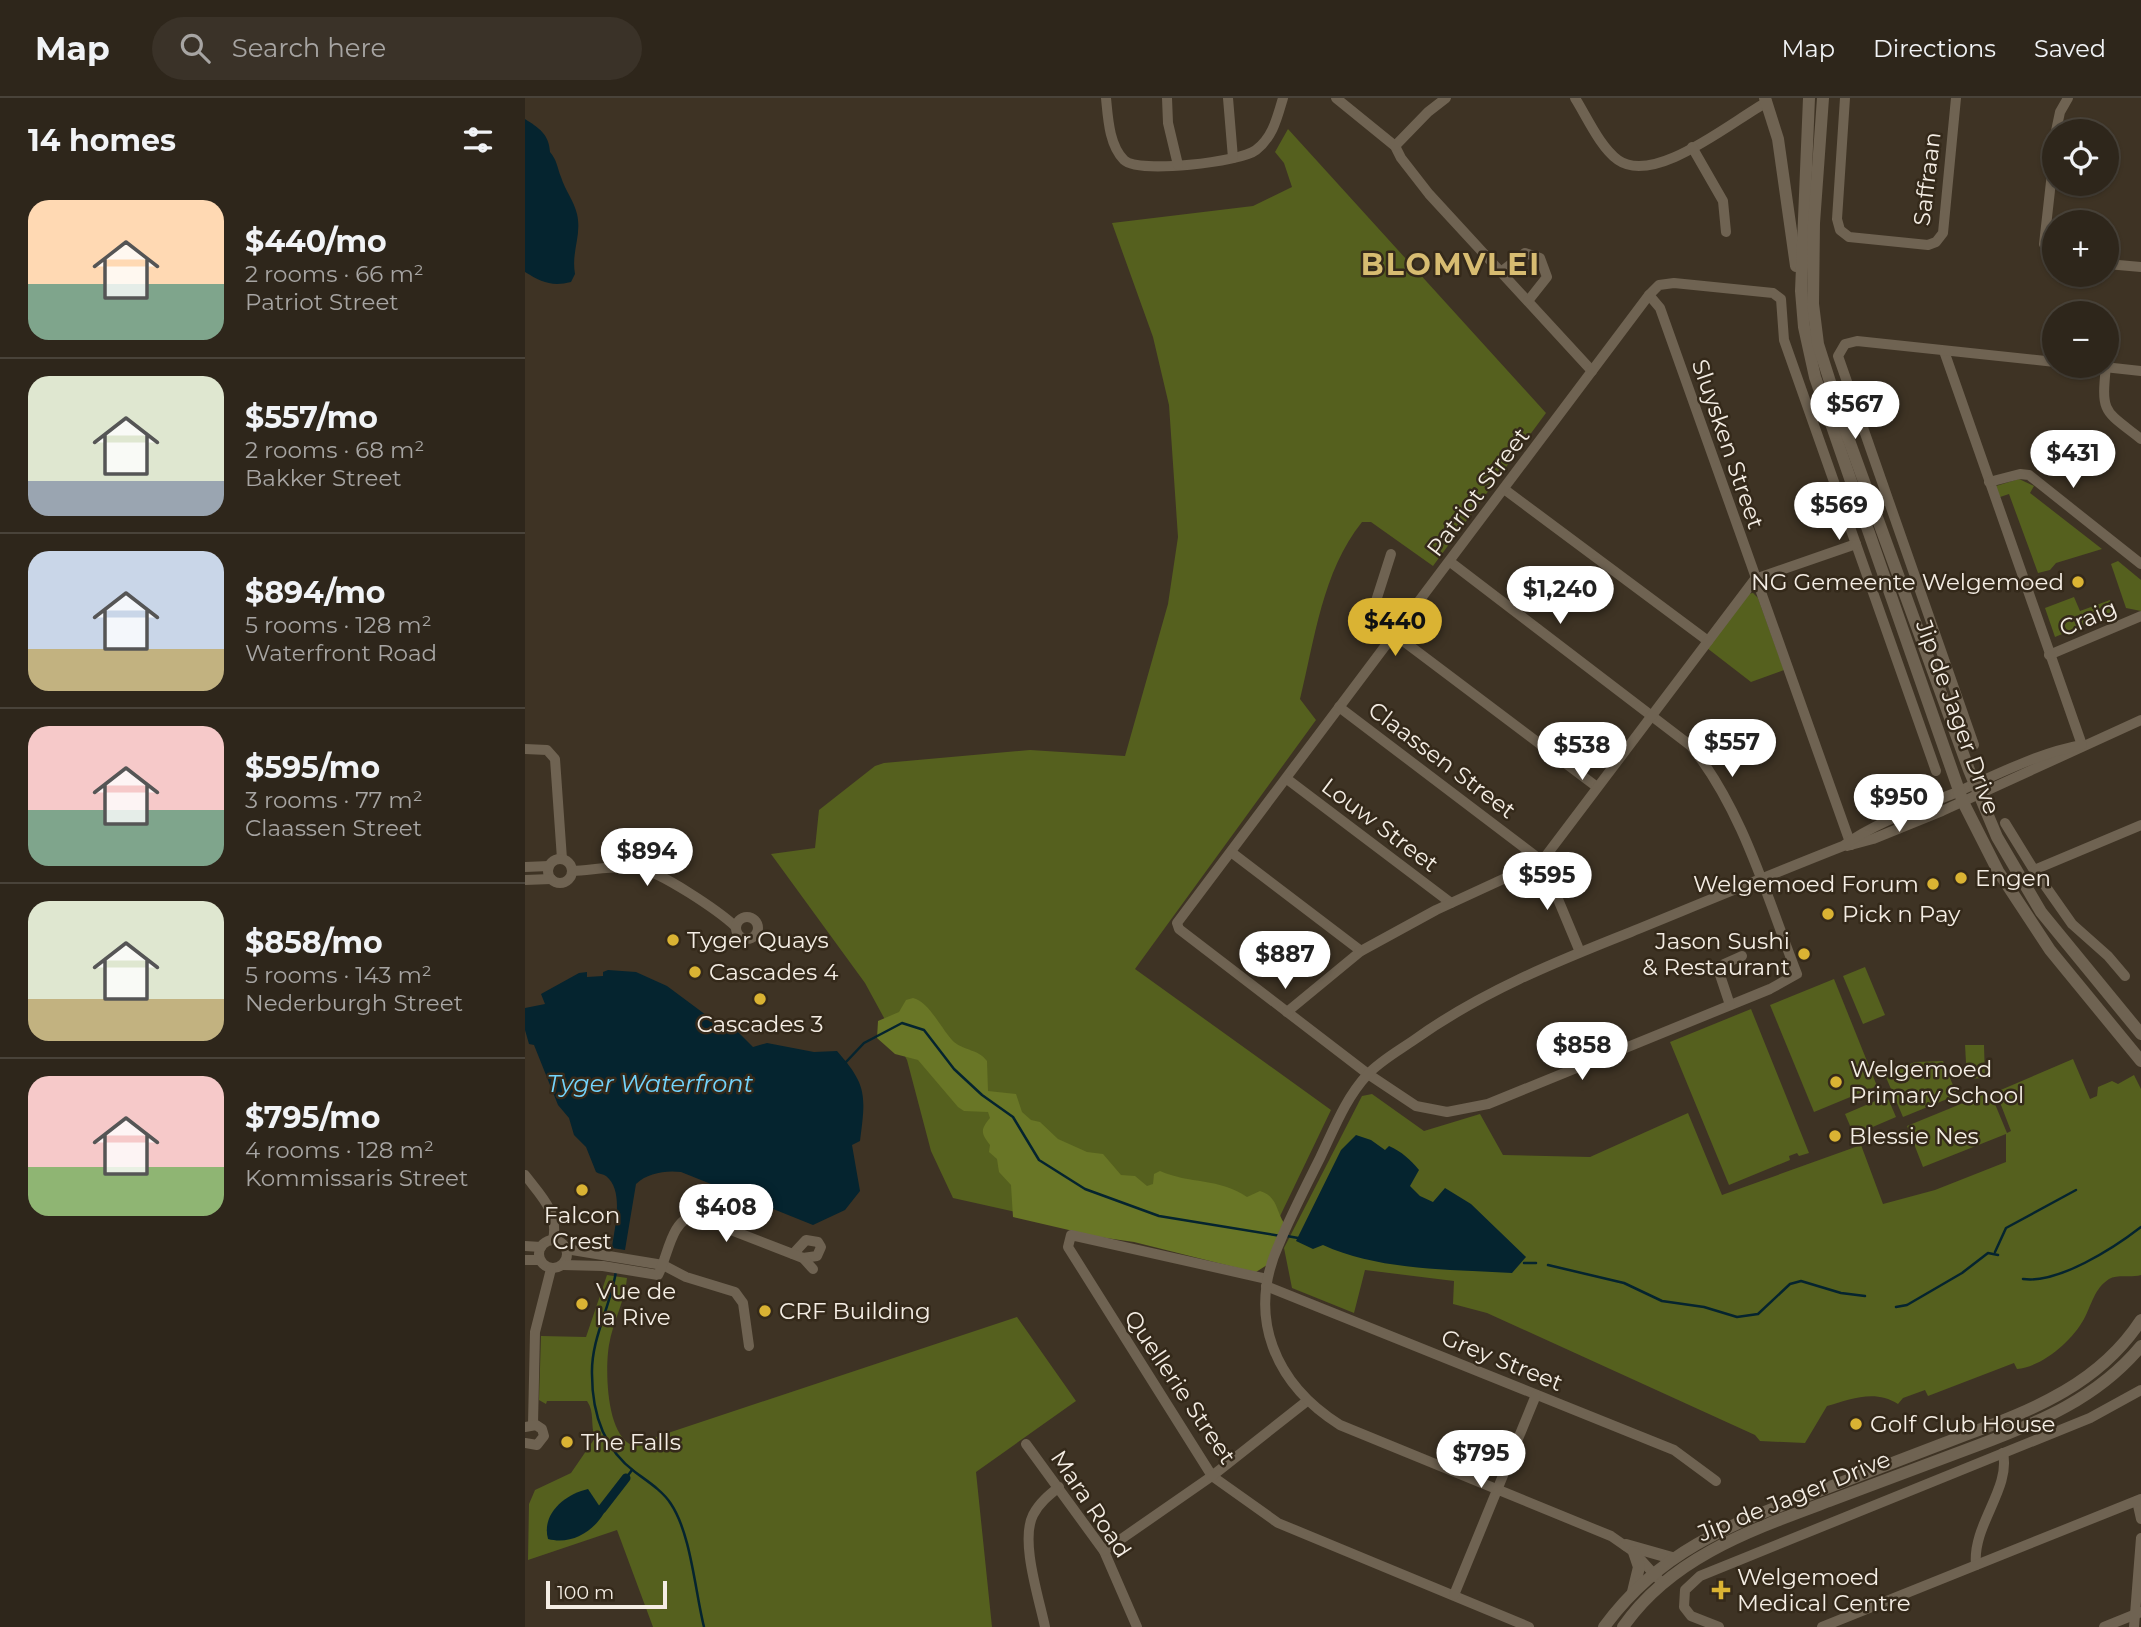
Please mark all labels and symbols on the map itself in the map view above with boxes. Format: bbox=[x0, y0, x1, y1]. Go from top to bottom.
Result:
street label: Saffraan bbox=[1907, 130, 1947, 228]
district label: BLOMVLEI bbox=[1361, 246, 1541, 283]
street label: Sluysken Street bbox=[1686, 356, 1770, 532]
pin: $567 bbox=[1814, 382, 1896, 441]
street label: Patriot Street bbox=[1421, 422, 1535, 562]
pin: $431 bbox=[2032, 430, 2114, 490]
pin: $569 bbox=[1798, 482, 1880, 542]
pin: $1,240 bbox=[1503, 566, 1617, 626]
place label: NG Gemeente Welgemoed bbox=[1751, 568, 2064, 596]
marker: NG Gemeente Welgemoed bbox=[2070, 574, 2086, 590]
street label: Craig bbox=[2055, 593, 2121, 643]
pin: $440 bbox=[1354, 598, 1436, 658]
street label: Jip de Jager Drive bbox=[1909, 615, 2006, 818]
street label: Claassen Street bbox=[1363, 696, 1521, 824]
pin: $557 bbox=[1691, 720, 1773, 779]
pin: $538 bbox=[1541, 722, 1623, 782]
street label: Louw Street bbox=[1316, 772, 1444, 878]
pin: $950 bbox=[1858, 774, 1940, 834]
pin: $894 bbox=[606, 828, 688, 888]
pin: $595 bbox=[1506, 852, 1588, 912]
place label: Engen bbox=[1975, 864, 2051, 892]
place label: Welgemoed Forum bbox=[1693, 870, 1919, 898]
marker: Engen bbox=[1953, 870, 1969, 886]
marker: Welgemoed Forum bbox=[1925, 876, 1941, 892]
place label: Pick n Pay bbox=[1842, 900, 1961, 928]
marker: Pick n Pay bbox=[1820, 906, 1836, 922]
place label: Tyger Quays bbox=[687, 926, 829, 954]
place label: Jason Sushi & Restaurant bbox=[1642, 927, 1790, 981]
marker: Tyger Quays bbox=[665, 932, 681, 948]
pin: $887 bbox=[1244, 932, 1326, 991]
marker: Jason Sushi & Restaurant bbox=[1796, 946, 1812, 962]
place label: Cascades 4 bbox=[709, 958, 838, 986]
marker: Cascades 4 bbox=[687, 964, 703, 980]
marker: Cascades 3 bbox=[752, 991, 768, 1007]
place label: Cascades 3 bbox=[696, 1010, 824, 1038]
pin: $858 bbox=[1541, 1023, 1623, 1082]
place label: Welgemoed Primary School bbox=[1850, 1055, 2024, 1109]
water label: Tyger Waterfront bbox=[547, 1069, 753, 1098]
marker: Welgemoed Primary School bbox=[1828, 1074, 1844, 1090]
place label: Blessie Nes bbox=[1849, 1122, 1979, 1150]
marker: Blessie Nes bbox=[1827, 1128, 1843, 1144]
marker: Falcon Crest bbox=[574, 1182, 590, 1198]
pin: $408 bbox=[685, 1184, 767, 1244]
place label: Falcon Crest bbox=[544, 1201, 620, 1255]
place label: Vue de la Rive bbox=[596, 1277, 676, 1331]
marker: Vue de la Rive bbox=[574, 1296, 590, 1312]
place label: CRF Building bbox=[779, 1297, 931, 1325]
marker: CRF Building bbox=[757, 1303, 773, 1319]
street label: Quellerie Street bbox=[1118, 1305, 1242, 1469]
street label: Grey Street bbox=[1437, 1323, 1567, 1397]
place label: Golf Club House bbox=[1870, 1410, 2055, 1438]
marker: Golf Club House bbox=[1848, 1416, 1864, 1432]
place label: The Falls bbox=[581, 1428, 681, 1456]
pin: $795 bbox=[1440, 1430, 1522, 1490]
marker: The Falls bbox=[559, 1434, 575, 1450]
street label: Mara Road bbox=[1045, 1445, 1137, 1563]
street label: Jip de Jager Drive bbox=[1693, 1445, 1894, 1548]
place label: Welgemoed Medical Centre bbox=[1737, 1563, 1911, 1617]
scale bar bbox=[546, 1578, 667, 1610]
marker: Welgemoed Medical Centre bbox=[1711, 1580, 1731, 1600]

